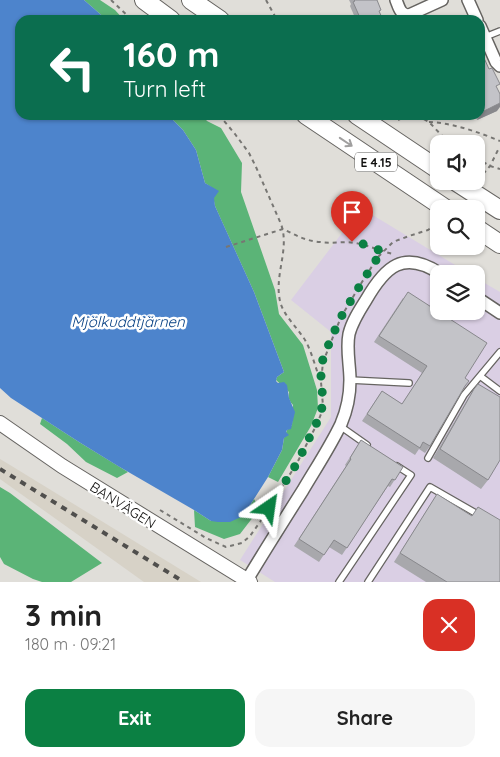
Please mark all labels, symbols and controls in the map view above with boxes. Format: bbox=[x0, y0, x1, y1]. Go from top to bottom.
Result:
text: 160 m bbox=[123, 32, 220, 76]
icon: left bbox=[40, 35, 105, 100]
text: Turn left bbox=[123, 75, 206, 103]
map controls bbox=[430, 135, 485, 320]
button: sound bbox=[430, 135, 485, 190]
one-way arrow bbox=[339, 137, 353, 147]
road number: E 4.15 bbox=[355, 152, 397, 172]
pin bbox=[331, 191, 373, 242]
icon: arrive bbox=[338, 198, 366, 226]
button: search bbox=[430, 200, 485, 255]
button: layers bbox=[430, 265, 485, 320]
water label: Mjölkuddtjärnen bbox=[71, 312, 185, 331]
street label: BANVÄGEN bbox=[87, 478, 159, 532]
position arrow bbox=[242, 481, 294, 533]
text: 3 min bbox=[25, 596, 102, 634]
button: close bbox=[423, 599, 475, 651]
text: 180 m · 09:21 bbox=[25, 634, 116, 654]
button: Exit bbox=[25, 689, 245, 747]
button: Share bbox=[255, 689, 475, 747]

